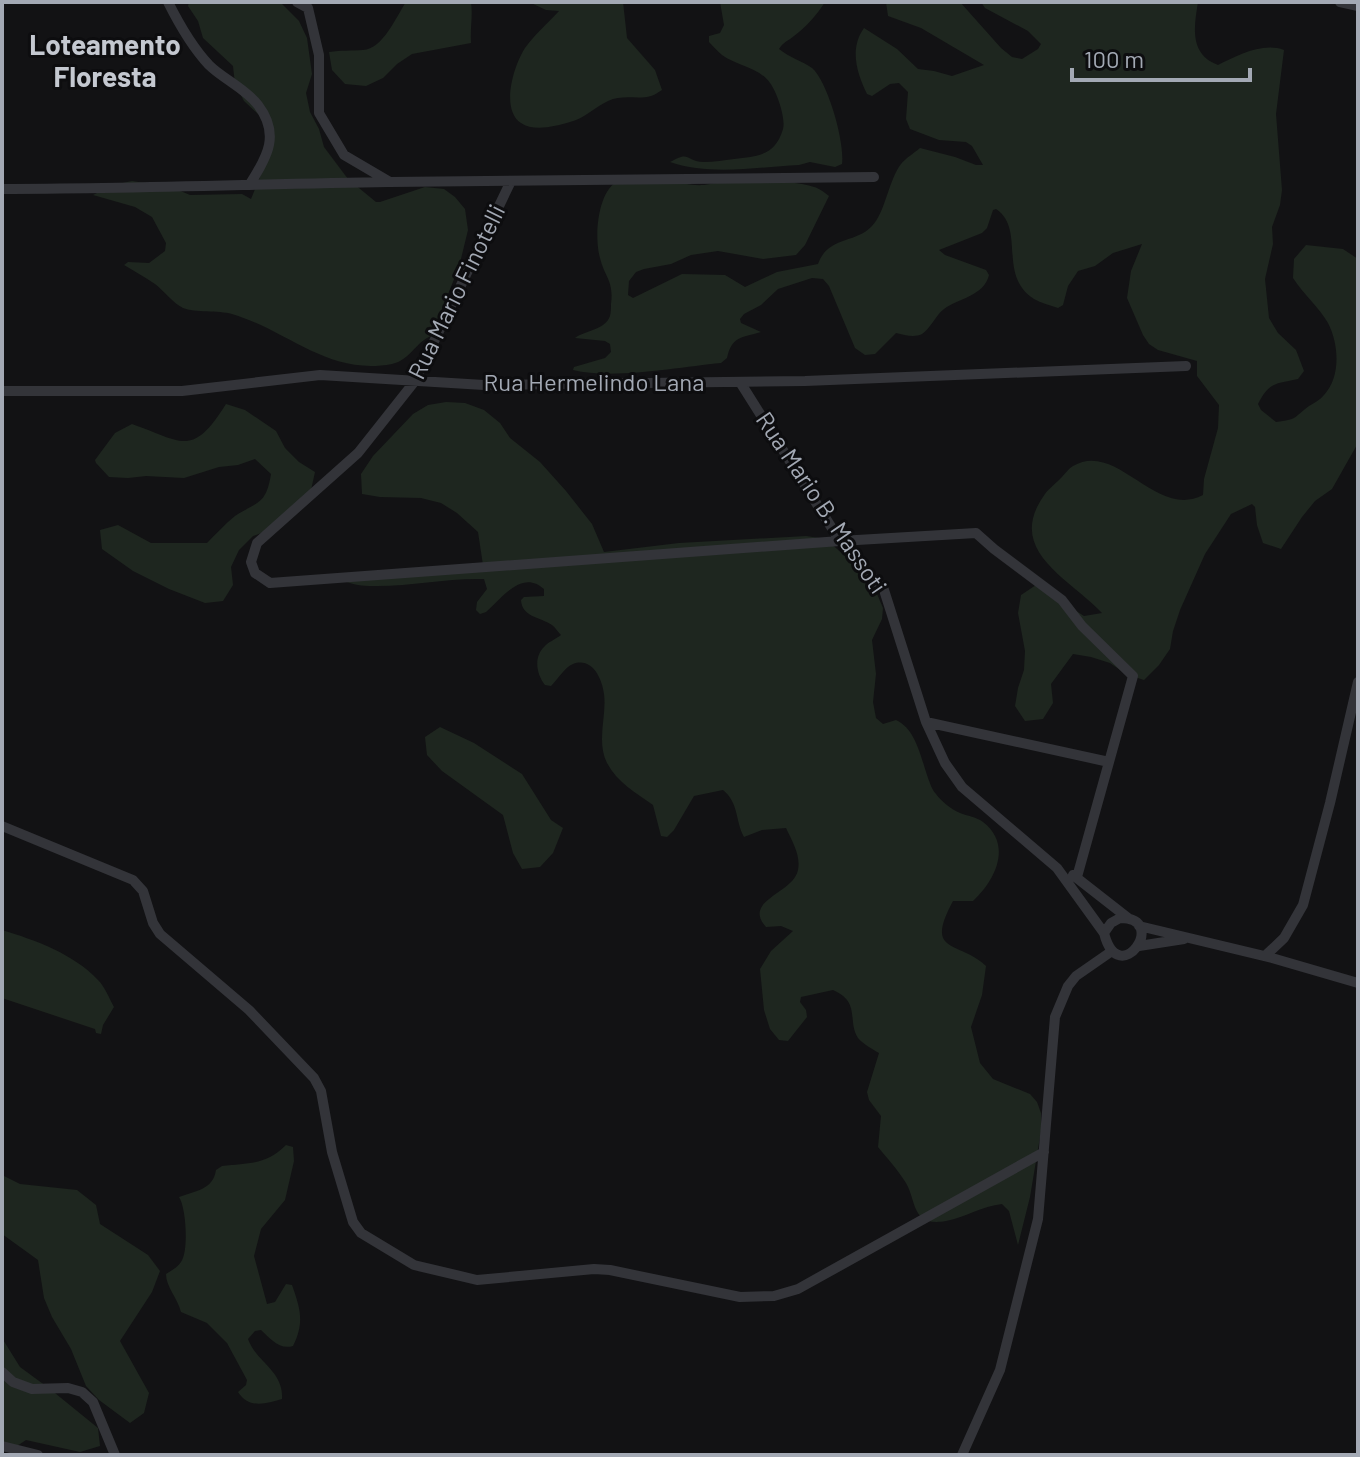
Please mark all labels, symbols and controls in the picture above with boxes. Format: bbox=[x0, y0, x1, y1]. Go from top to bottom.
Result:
district label: Loteamento Floresta bbox=[29, 27, 181, 93]
scale bar bbox=[1072, 32, 1250, 82]
text: 100 m bbox=[1084, 44, 1144, 73]
street label: Rua Mario Finotelli bbox=[401, 199, 510, 383]
street label: Rua Hermelindo Lana bbox=[484, 367, 704, 396]
street label: Rua Mario B. Massoti bbox=[751, 406, 894, 599]

